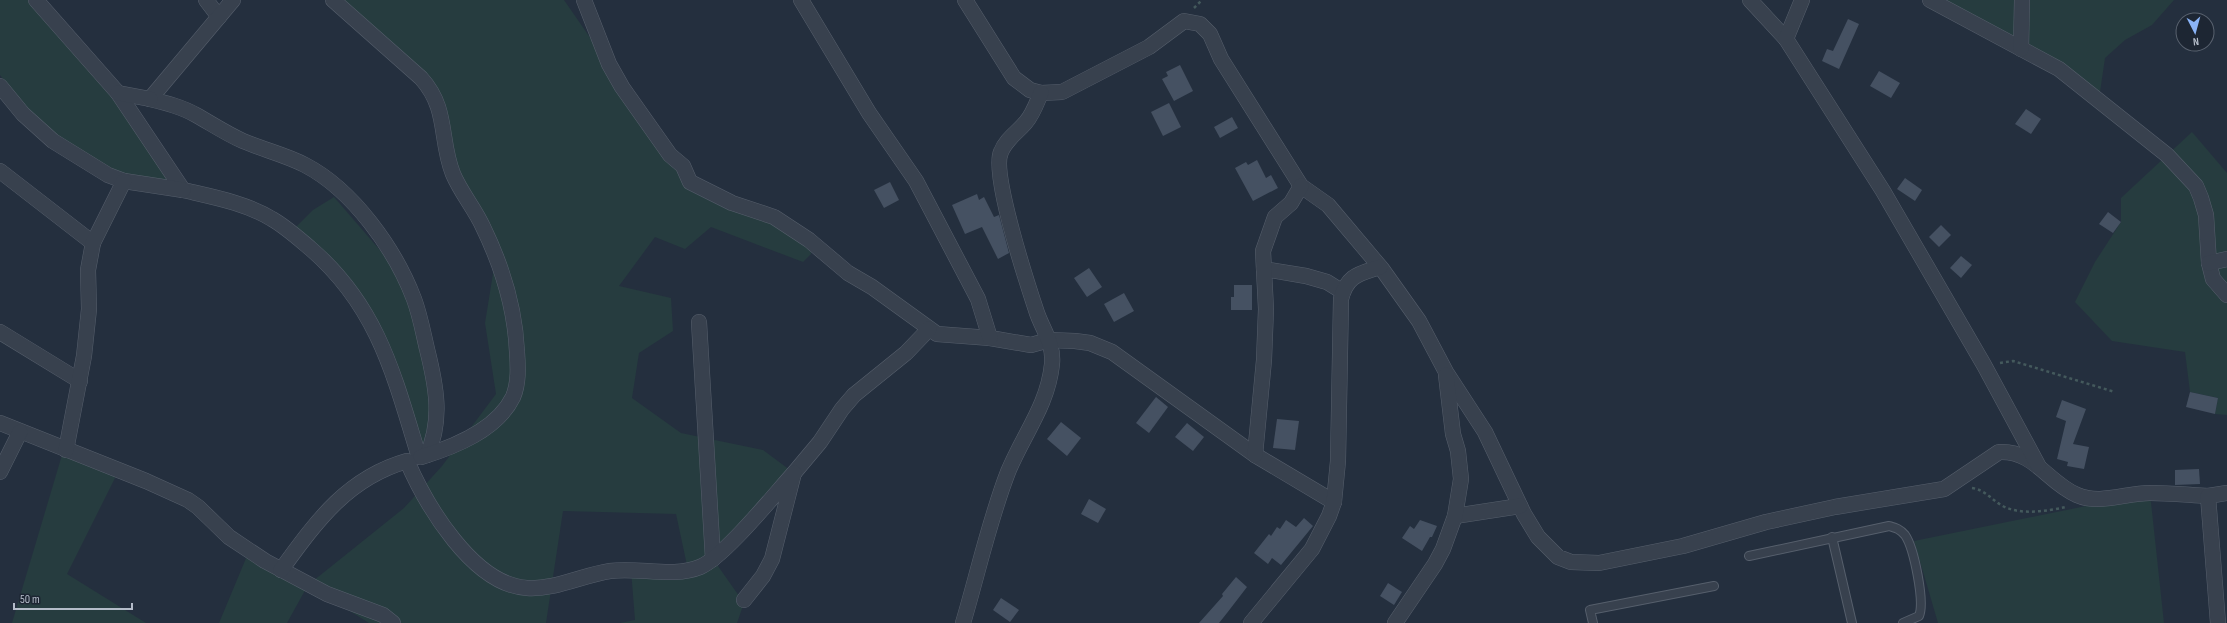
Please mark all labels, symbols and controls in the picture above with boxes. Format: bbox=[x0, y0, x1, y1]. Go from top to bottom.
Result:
north arrow bbox=[2175, 12, 2215, 52]
text: N bbox=[2192, 35, 2200, 48]
scale bar bbox=[14, 585, 132, 611]
text: 50 m bbox=[20, 592, 40, 607]

